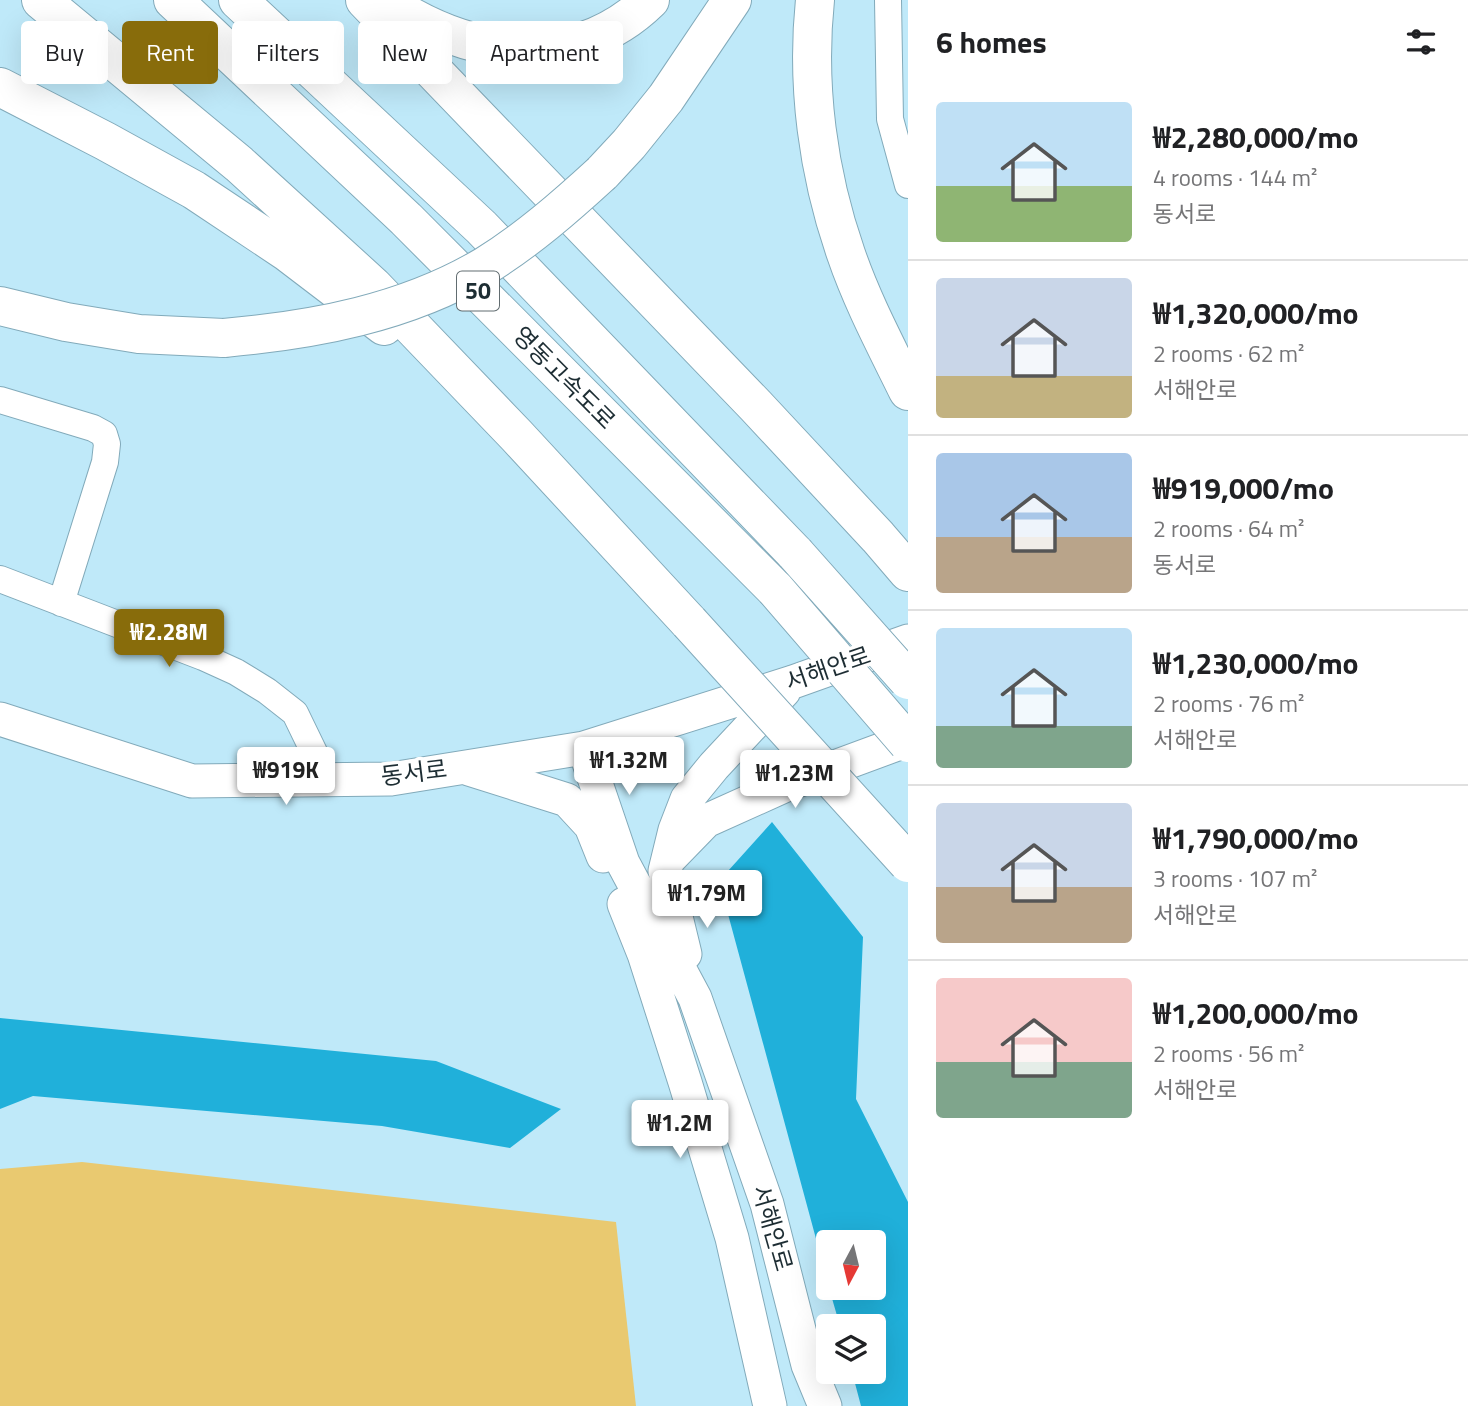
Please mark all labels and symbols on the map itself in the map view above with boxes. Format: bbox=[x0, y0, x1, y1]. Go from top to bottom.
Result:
road number: 50 bbox=[457, 272, 499, 310]
street label: 영동고속도로 bbox=[505, 318, 624, 437]
pin: ₩2.28M bbox=[112, 610, 226, 669]
street label: 서해안로 bbox=[780, 637, 875, 699]
pin: ₩1.32M bbox=[572, 738, 686, 797]
pin: ₩919K bbox=[237, 748, 335, 807]
street label: 동서로 bbox=[379, 750, 449, 794]
pin: ₩1.23M bbox=[738, 750, 852, 810]
pin: ₩1.79M bbox=[650, 870, 764, 930]
pin: ₩1.2M bbox=[631, 1100, 729, 1160]
street label: 서해안로 bbox=[743, 1180, 802, 1275]
north arrow bbox=[816, 1230, 886, 1300]

